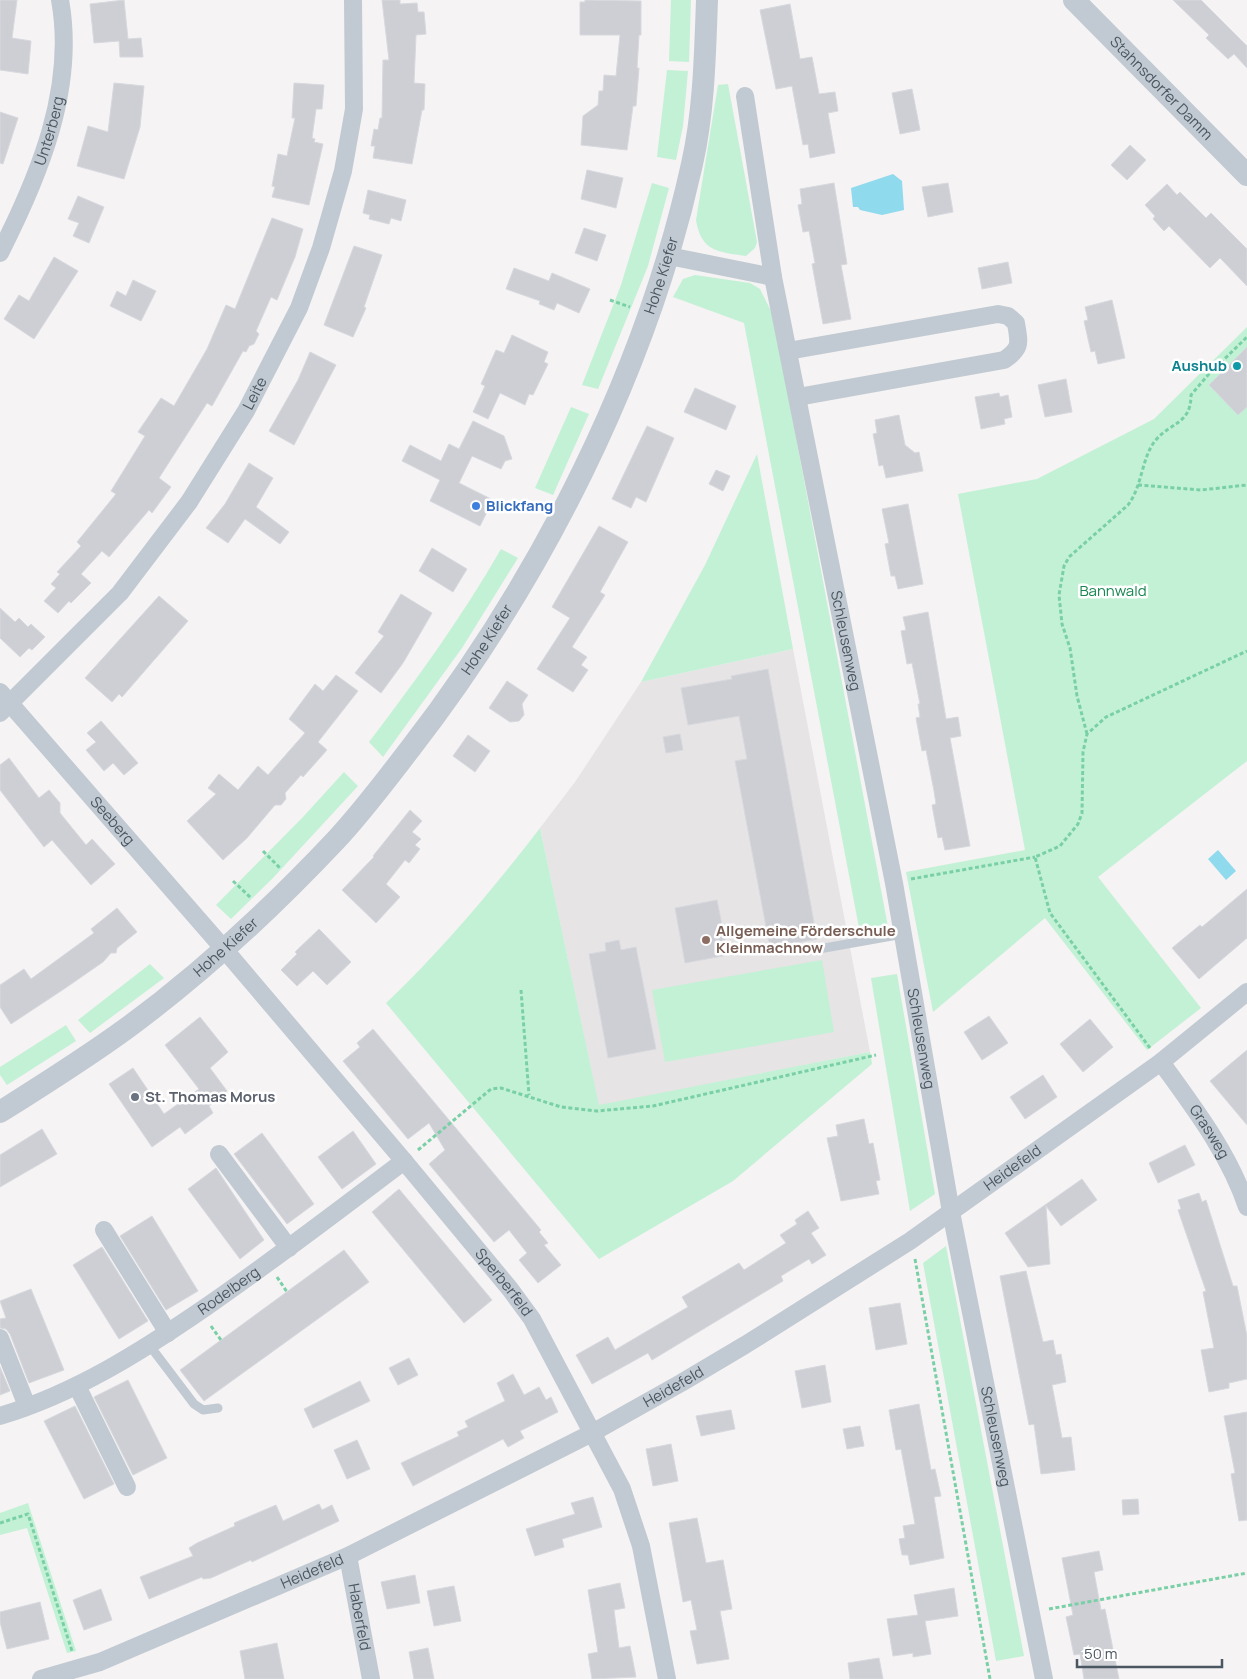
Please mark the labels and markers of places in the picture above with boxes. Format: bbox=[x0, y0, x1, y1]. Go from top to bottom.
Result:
place label: Aushub bbox=[1171, 355, 1227, 376]
marker: Aushub bbox=[1231, 360, 1243, 372]
place label: Blickfang bbox=[486, 495, 553, 516]
marker: Blickfang bbox=[470, 500, 482, 512]
place label: Allgemeine Förderschule Kleinmachnow bbox=[716, 920, 896, 958]
marker: Allgemeine Förderschule Kleinmachnow bbox=[700, 934, 712, 946]
place label: St. Thomas Morus bbox=[145, 1086, 276, 1107]
marker: St. Thomas Morus bbox=[129, 1091, 141, 1103]

